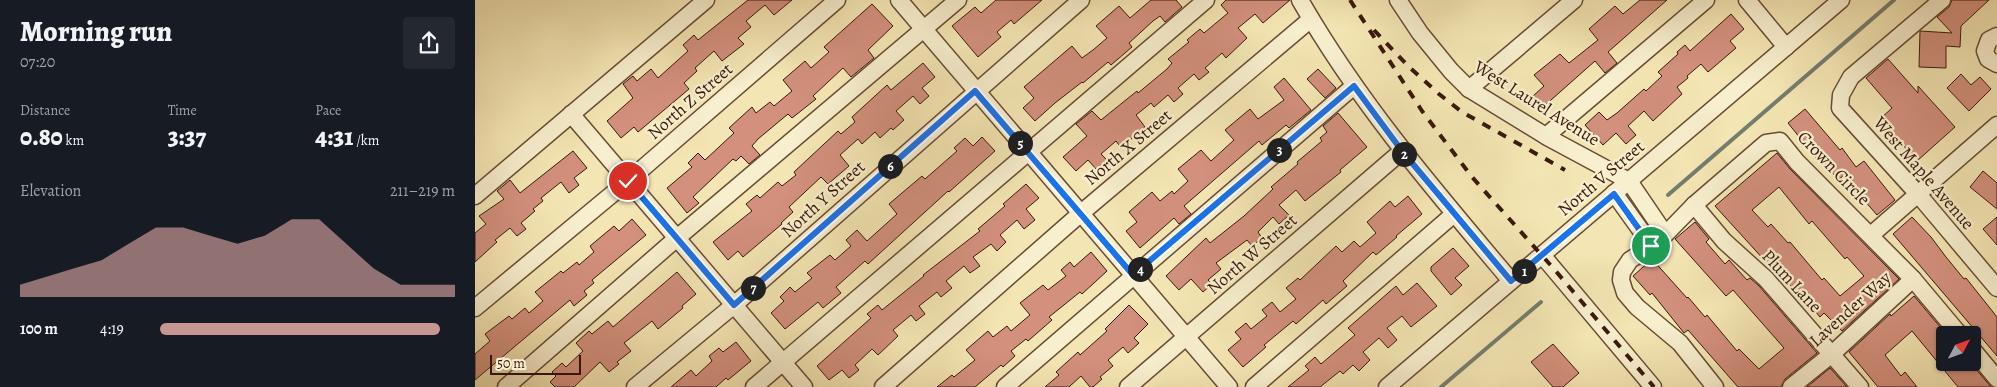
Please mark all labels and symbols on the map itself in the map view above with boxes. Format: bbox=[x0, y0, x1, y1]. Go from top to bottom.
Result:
street label: West Laurel Avenue bbox=[1469, 54, 1604, 151]
street label: North Z Street bbox=[642, 57, 738, 145]
street label: North X Street bbox=[1079, 103, 1177, 191]
street label: West Maple Avenue bbox=[1867, 110, 1980, 235]
street label: Crown Circle bbox=[1792, 125, 1876, 211]
pin: 5 bbox=[1007, 130, 1033, 156]
street label: North V Street bbox=[1553, 135, 1649, 221]
pin: 3 bbox=[1267, 138, 1291, 162]
pin: 2 bbox=[1391, 142, 1417, 166]
pin: 6 bbox=[877, 154, 903, 178]
street label: North Y Street bbox=[776, 155, 870, 243]
pin bbox=[607, 160, 649, 202]
street label: North W Street bbox=[1202, 208, 1302, 300]
pin bbox=[1630, 225, 1672, 267]
street label: Plum Lane bbox=[1757, 244, 1827, 318]
pin: 4 bbox=[1127, 256, 1153, 282]
pin: 1 bbox=[1511, 258, 1537, 284]
street label: Lavender Way bbox=[1804, 265, 1897, 352]
pin: 7 bbox=[741, 276, 765, 300]
north arrow bbox=[1936, 326, 1981, 371]
scale bar bbox=[490, 352, 581, 375]

